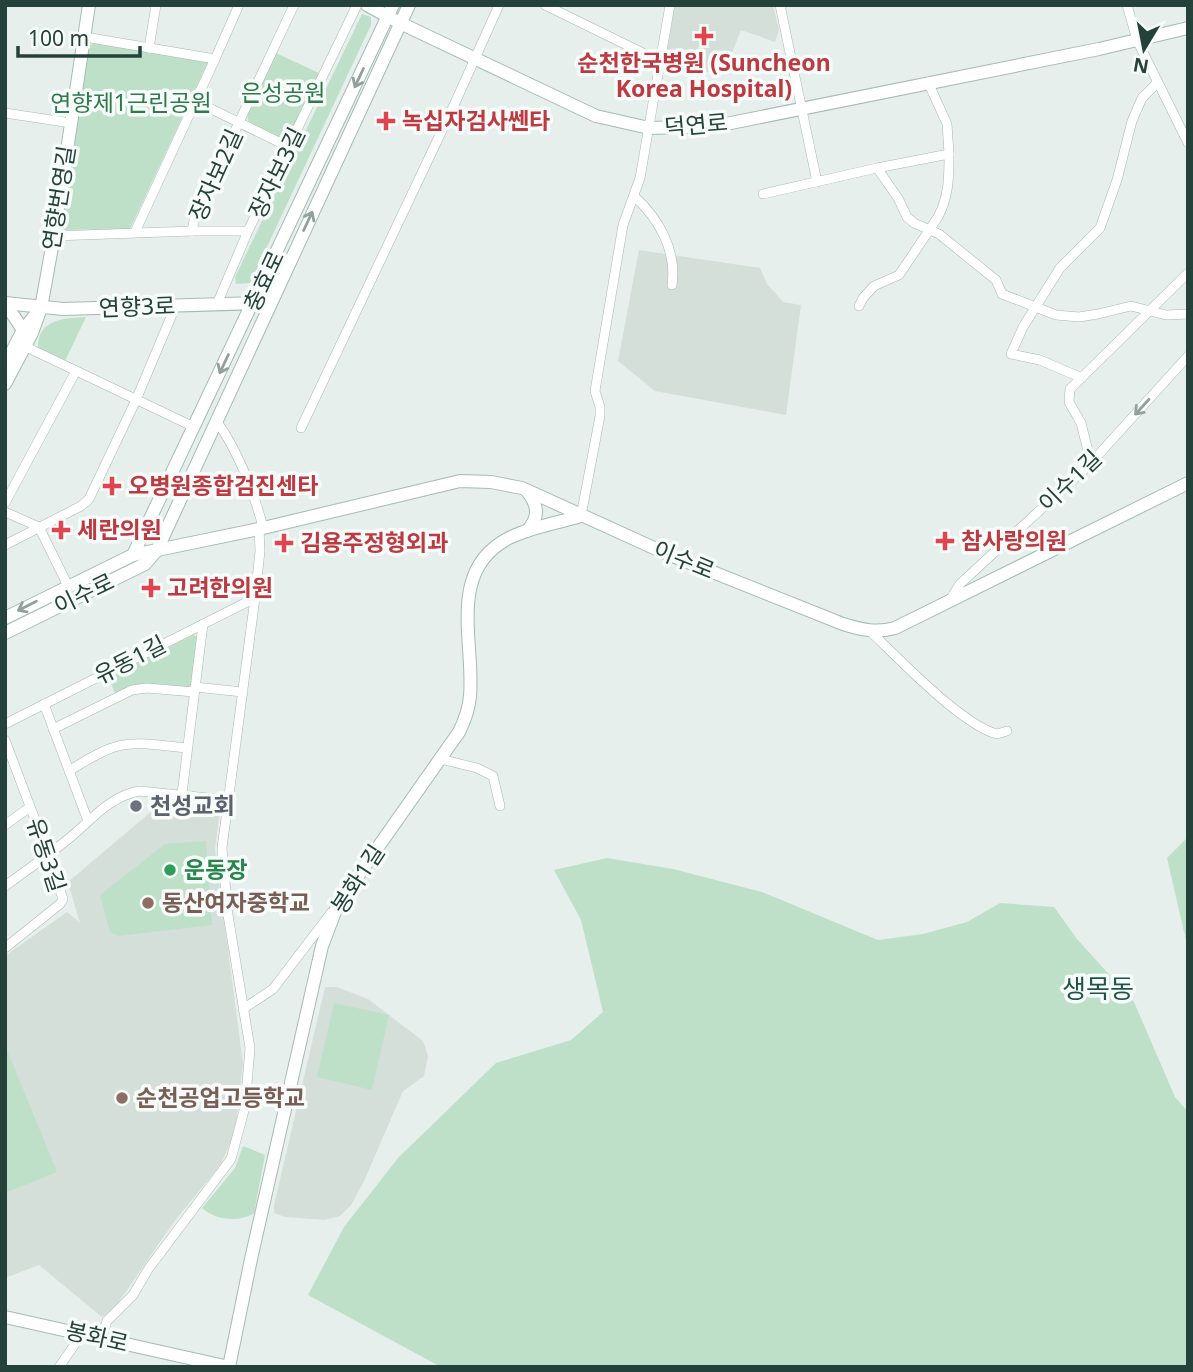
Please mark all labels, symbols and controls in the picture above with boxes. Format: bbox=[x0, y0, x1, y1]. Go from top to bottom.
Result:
scale bar bbox=[18, 14, 140, 58]
north arrow bbox=[1109, 14, 1179, 84]
text: 100 m bbox=[28, 24, 89, 52]
marker: 순천한국병원 (Suncheon Korea Hospital) bbox=[694, 26, 714, 46]
place label: 순천한국병원 (Suncheon Korea Hospital) bbox=[577, 46, 831, 104]
text: N bbox=[1131, 52, 1151, 80]
one-way arrow bbox=[352, 67, 365, 88]
park label: 은성공원 bbox=[241, 76, 325, 108]
park label: 연향제1근린공원 bbox=[50, 86, 212, 118]
place label: 녹십자검사쎈타 bbox=[402, 104, 550, 136]
street label: 덕연로 bbox=[663, 105, 729, 143]
marker: 녹십자검사쎈타 bbox=[376, 111, 396, 131]
street label: 장자보3길 bbox=[240, 122, 312, 224]
street label: 장자보2길 bbox=[181, 123, 250, 226]
street label: 연향번영길 bbox=[34, 143, 82, 253]
one-way arrow bbox=[302, 211, 315, 232]
street label: 충효로 bbox=[235, 245, 291, 316]
street label: 연향3로 bbox=[98, 289, 176, 323]
one-way arrow bbox=[217, 353, 231, 374]
one-way arrow bbox=[1134, 398, 1150, 416]
street label: 이수1길 bbox=[1031, 442, 1108, 518]
place label: 오병원종합검진센타 bbox=[128, 469, 318, 501]
marker: 오병원종합검진센타 bbox=[102, 476, 122, 496]
place label: 세란의원 bbox=[77, 513, 162, 545]
marker: 세란의원 bbox=[51, 520, 71, 540]
place label: 참사랑의원 bbox=[961, 524, 1067, 556]
place label: 김용주정형외과 bbox=[300, 526, 448, 558]
marker: 참사랑의원 bbox=[935, 531, 955, 551]
street label: 이수로 bbox=[649, 532, 720, 586]
marker: 김용주정형외과 bbox=[274, 533, 294, 553]
street label: 이수로 bbox=[48, 565, 119, 621]
place label: 고려한의원 bbox=[167, 571, 273, 603]
marker: 고려한의원 bbox=[141, 578, 161, 598]
one-way arrow bbox=[18, 600, 38, 614]
street label: 유동1길 bbox=[88, 627, 171, 691]
place label: 천성교회 bbox=[150, 789, 235, 821]
marker: 천성교회 bbox=[128, 798, 144, 814]
street label: 유동3길 bbox=[20, 813, 74, 896]
street label: 봉화1길 bbox=[323, 838, 391, 919]
place label: 운동장 bbox=[184, 853, 247, 885]
marker: 운동장 bbox=[162, 862, 178, 878]
place label: 동산여자중학교 bbox=[162, 886, 310, 918]
marker: 동산여자중학교 bbox=[140, 895, 156, 911]
district label: 생목동 bbox=[1062, 970, 1134, 1006]
place label: 순천공업고등학교 bbox=[136, 1081, 305, 1113]
marker: 순천공업고등학교 bbox=[114, 1090, 130, 1106]
street label: 봉화로 bbox=[63, 1313, 132, 1359]

